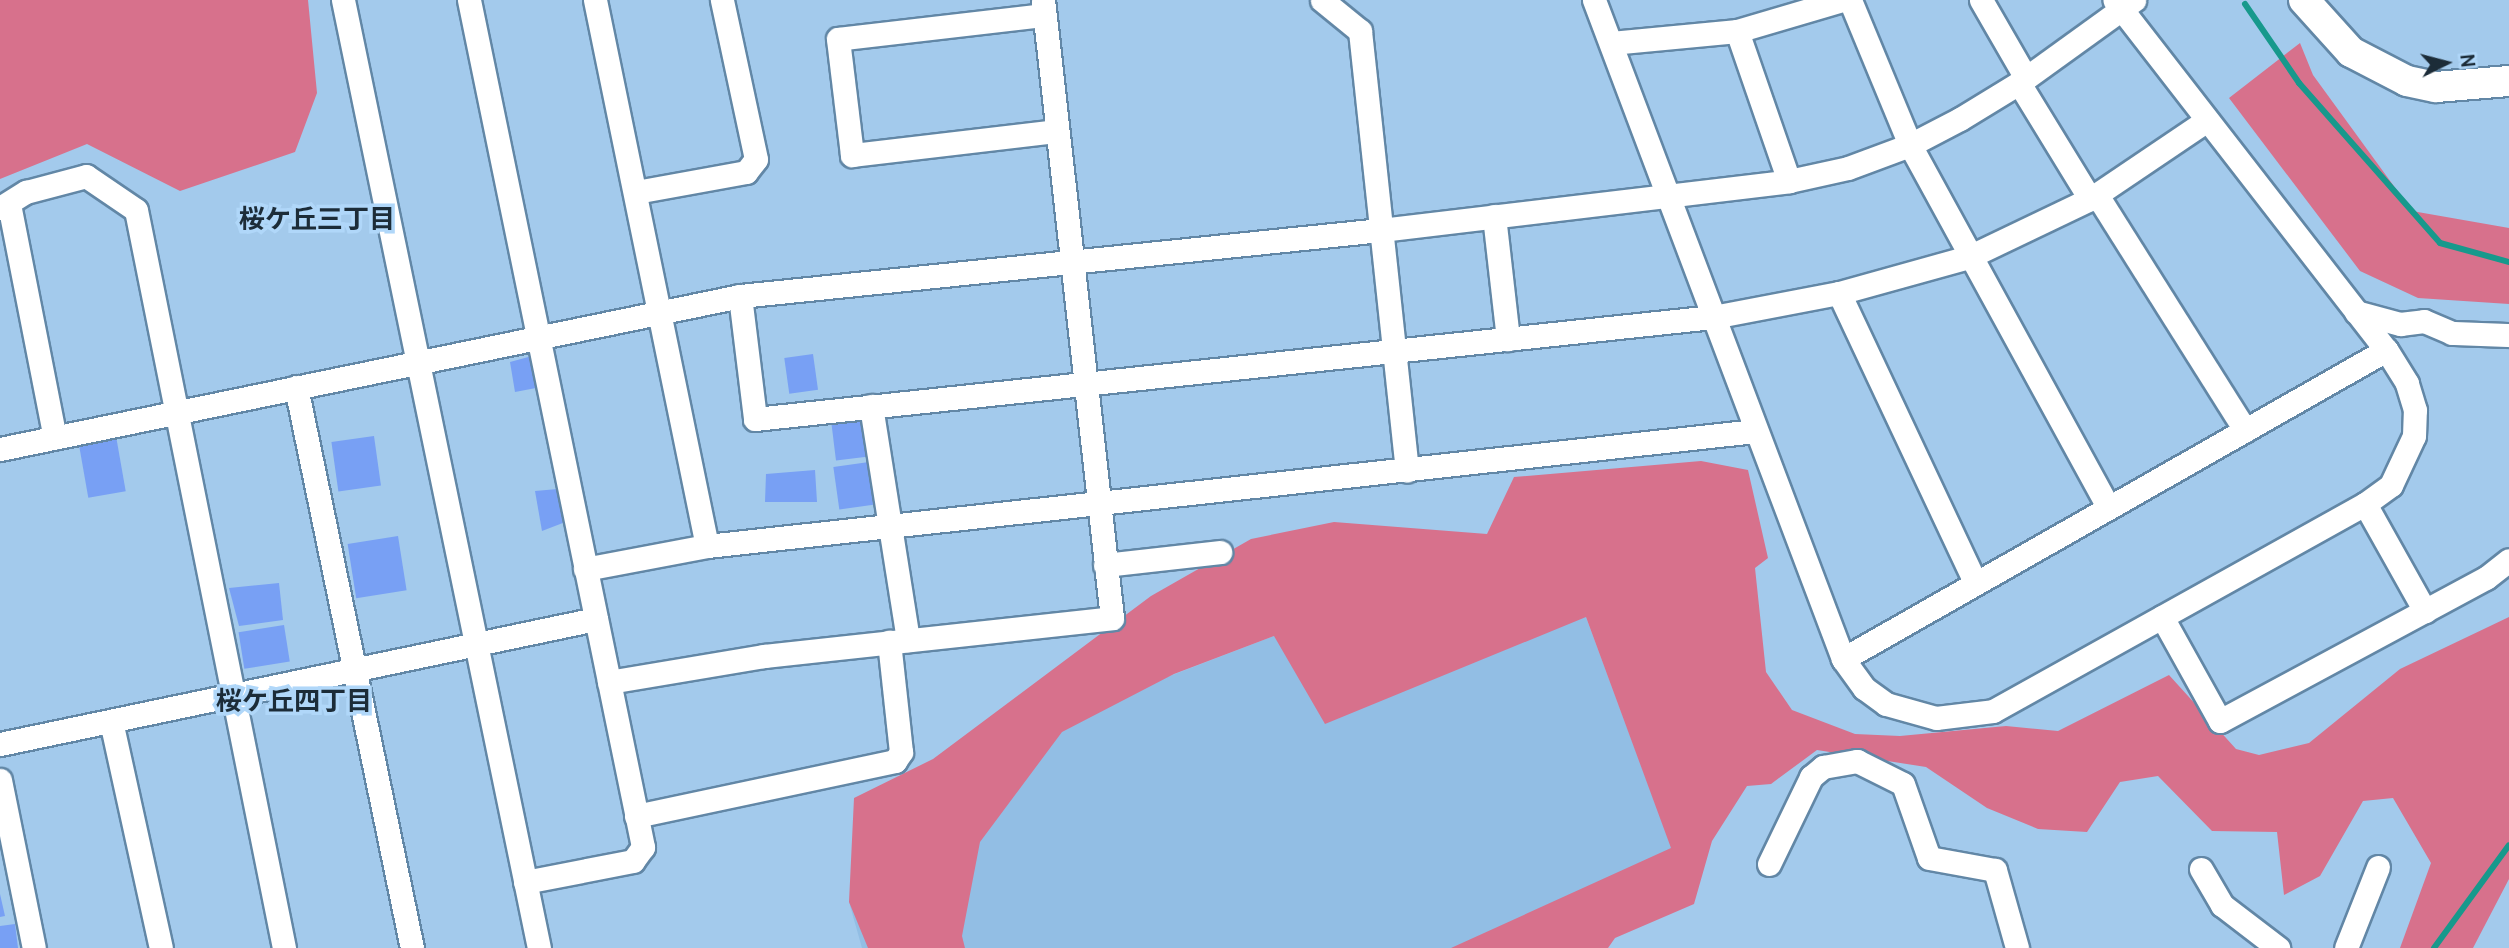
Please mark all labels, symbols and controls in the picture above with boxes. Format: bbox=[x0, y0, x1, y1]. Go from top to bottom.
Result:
north arrow bbox=[2411, 28, 2481, 98]
text: N bbox=[2455, 53, 2480, 69]
district label: 桜ケ丘三丁目 bbox=[239, 204, 395, 236]
district label: 桜ケ丘四丁目 bbox=[216, 686, 372, 718]

